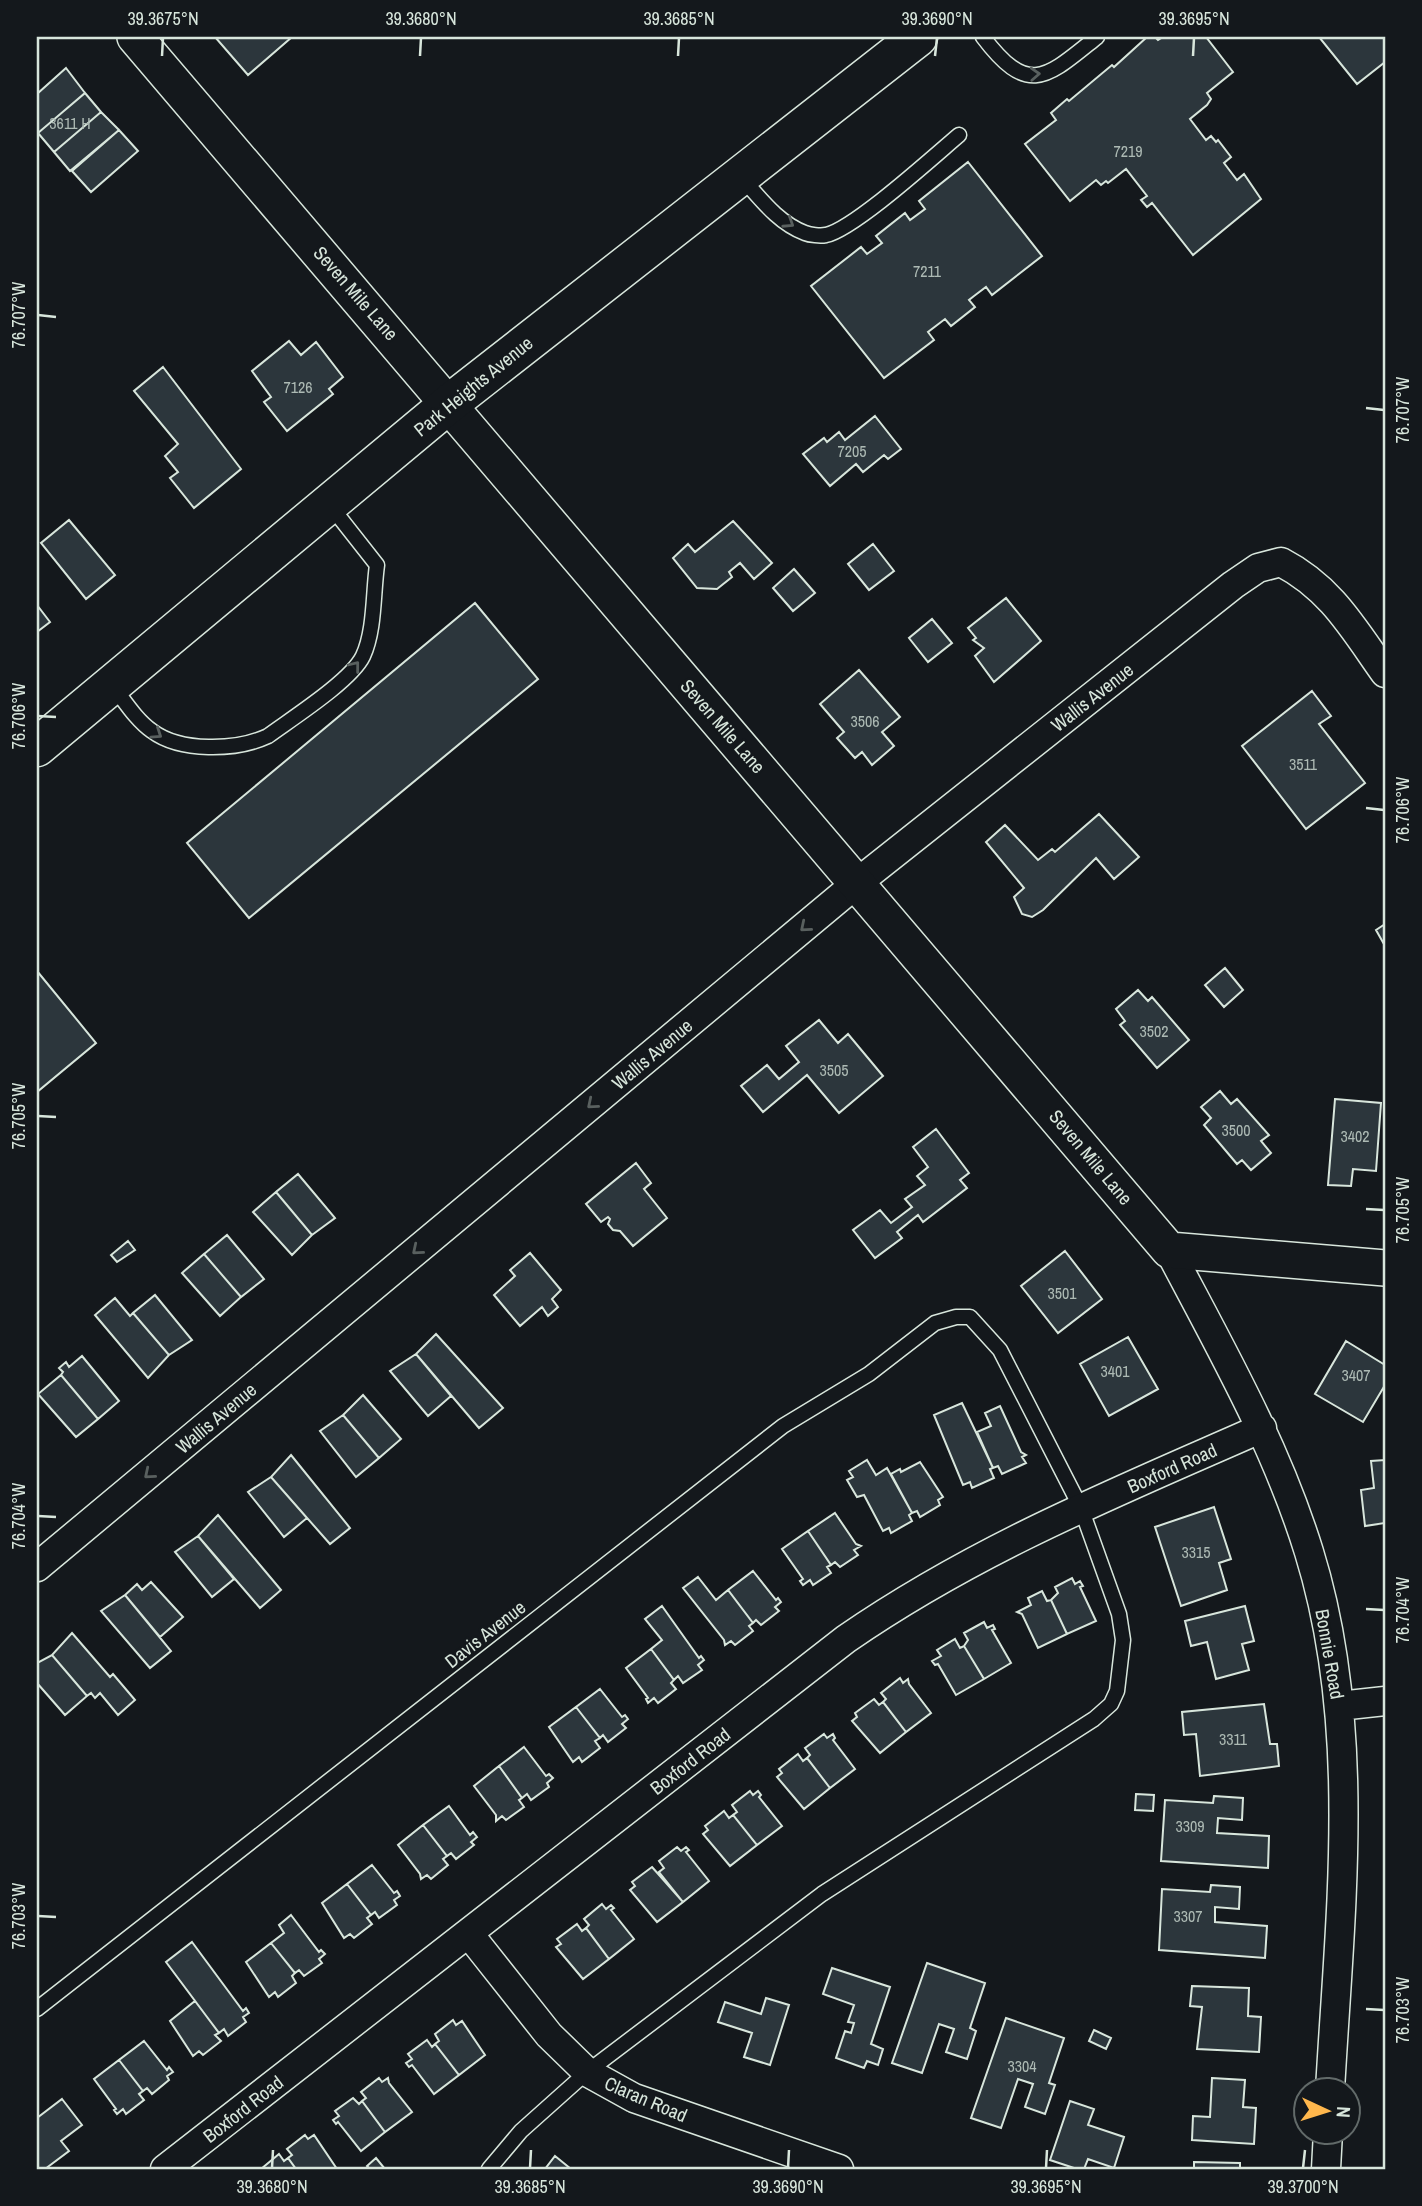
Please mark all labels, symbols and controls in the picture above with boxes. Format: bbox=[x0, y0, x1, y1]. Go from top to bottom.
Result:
text: 39.3675°N bbox=[127, 6, 199, 31]
text: 39.3680°N bbox=[385, 6, 457, 31]
text: 39.3685°N bbox=[643, 6, 715, 31]
text: 39.3690°N bbox=[901, 6, 973, 31]
text: 39.3695°N bbox=[1158, 6, 1230, 31]
one-way arrow bbox=[1030, 67, 1041, 82]
house number: 3611 H bbox=[49, 112, 91, 134]
house number: 7219 bbox=[1113, 140, 1143, 162]
one-way arrow bbox=[781, 215, 794, 228]
street label: Seven Mile Lane bbox=[308, 240, 404, 346]
house number: 7211 bbox=[913, 260, 942, 282]
text: 76.707°W bbox=[6, 282, 31, 348]
street label: Park Heights Avenue bbox=[408, 330, 538, 442]
house number: 7126 bbox=[283, 376, 313, 398]
text: 76.707°W bbox=[1390, 377, 1415, 443]
house number: 7205 bbox=[837, 440, 867, 462]
street label: Wallis Avenue bbox=[1045, 657, 1139, 737]
one-way arrow bbox=[347, 661, 360, 673]
street label: Seven Mile Lane bbox=[675, 673, 771, 779]
text: 76.706°W bbox=[6, 683, 31, 749]
house number: 3506 bbox=[850, 710, 880, 732]
one-way arrow bbox=[149, 726, 162, 738]
house number: 3511 bbox=[1289, 753, 1318, 775]
text: 76.706°W bbox=[1390, 777, 1415, 843]
one-way arrow bbox=[800, 919, 813, 931]
street label: Wallis Avenue bbox=[606, 1013, 698, 1095]
house number: 3502 bbox=[1139, 1020, 1169, 1042]
house number: 3505 bbox=[819, 1059, 849, 1081]
text: 76.705°W bbox=[6, 1083, 31, 1149]
one-way arrow bbox=[588, 1096, 601, 1108]
street label: Seven Mile Lane bbox=[1043, 1104, 1139, 1210]
house number: 3500 bbox=[1221, 1119, 1251, 1141]
house number: 3402 bbox=[1340, 1125, 1370, 1147]
text: 76.705°W bbox=[1390, 1177, 1415, 1243]
one-way arrow bbox=[413, 1242, 426, 1254]
house number: 3501 bbox=[1047, 1282, 1077, 1304]
house number: 3401 bbox=[1100, 1360, 1130, 1382]
house number: 3407 bbox=[1341, 1364, 1371, 1386]
street label: Wallis Avenue bbox=[170, 1377, 262, 1459]
street label: Boxford Road bbox=[1123, 1437, 1221, 1499]
one-way arrow bbox=[144, 1466, 157, 1478]
text: 76.704°W bbox=[6, 1483, 31, 1549]
house number: 3315 bbox=[1181, 1541, 1211, 1563]
text: 76.704°W bbox=[1390, 1577, 1415, 1643]
street label: Davis Avenue bbox=[439, 1594, 531, 1674]
street label: Bonnie Road bbox=[1309, 1607, 1351, 1701]
street label: Boxford Road bbox=[644, 1721, 736, 1801]
house number: 3311 bbox=[1219, 1728, 1248, 1750]
house number: 3309 bbox=[1175, 1815, 1205, 1837]
text: 76.703°W bbox=[6, 1883, 31, 1949]
house number: 3307 bbox=[1173, 1905, 1203, 1927]
text: 76.703°W bbox=[1390, 1977, 1415, 2043]
house number: 3304 bbox=[1007, 2055, 1037, 2077]
street label: Boxford Road bbox=[197, 2069, 289, 2149]
street label: Claran Road bbox=[601, 2070, 691, 2128]
north arrow bbox=[1292, 2076, 1362, 2146]
text: N bbox=[1331, 2106, 1357, 2119]
text: 39.3680°N bbox=[236, 2174, 308, 2199]
text: 39.3685°N bbox=[494, 2174, 566, 2199]
text: 39.3690°N bbox=[752, 2174, 824, 2199]
text: 39.3695°N bbox=[1010, 2174, 1082, 2199]
text: 39.3700°N bbox=[1267, 2174, 1339, 2199]

